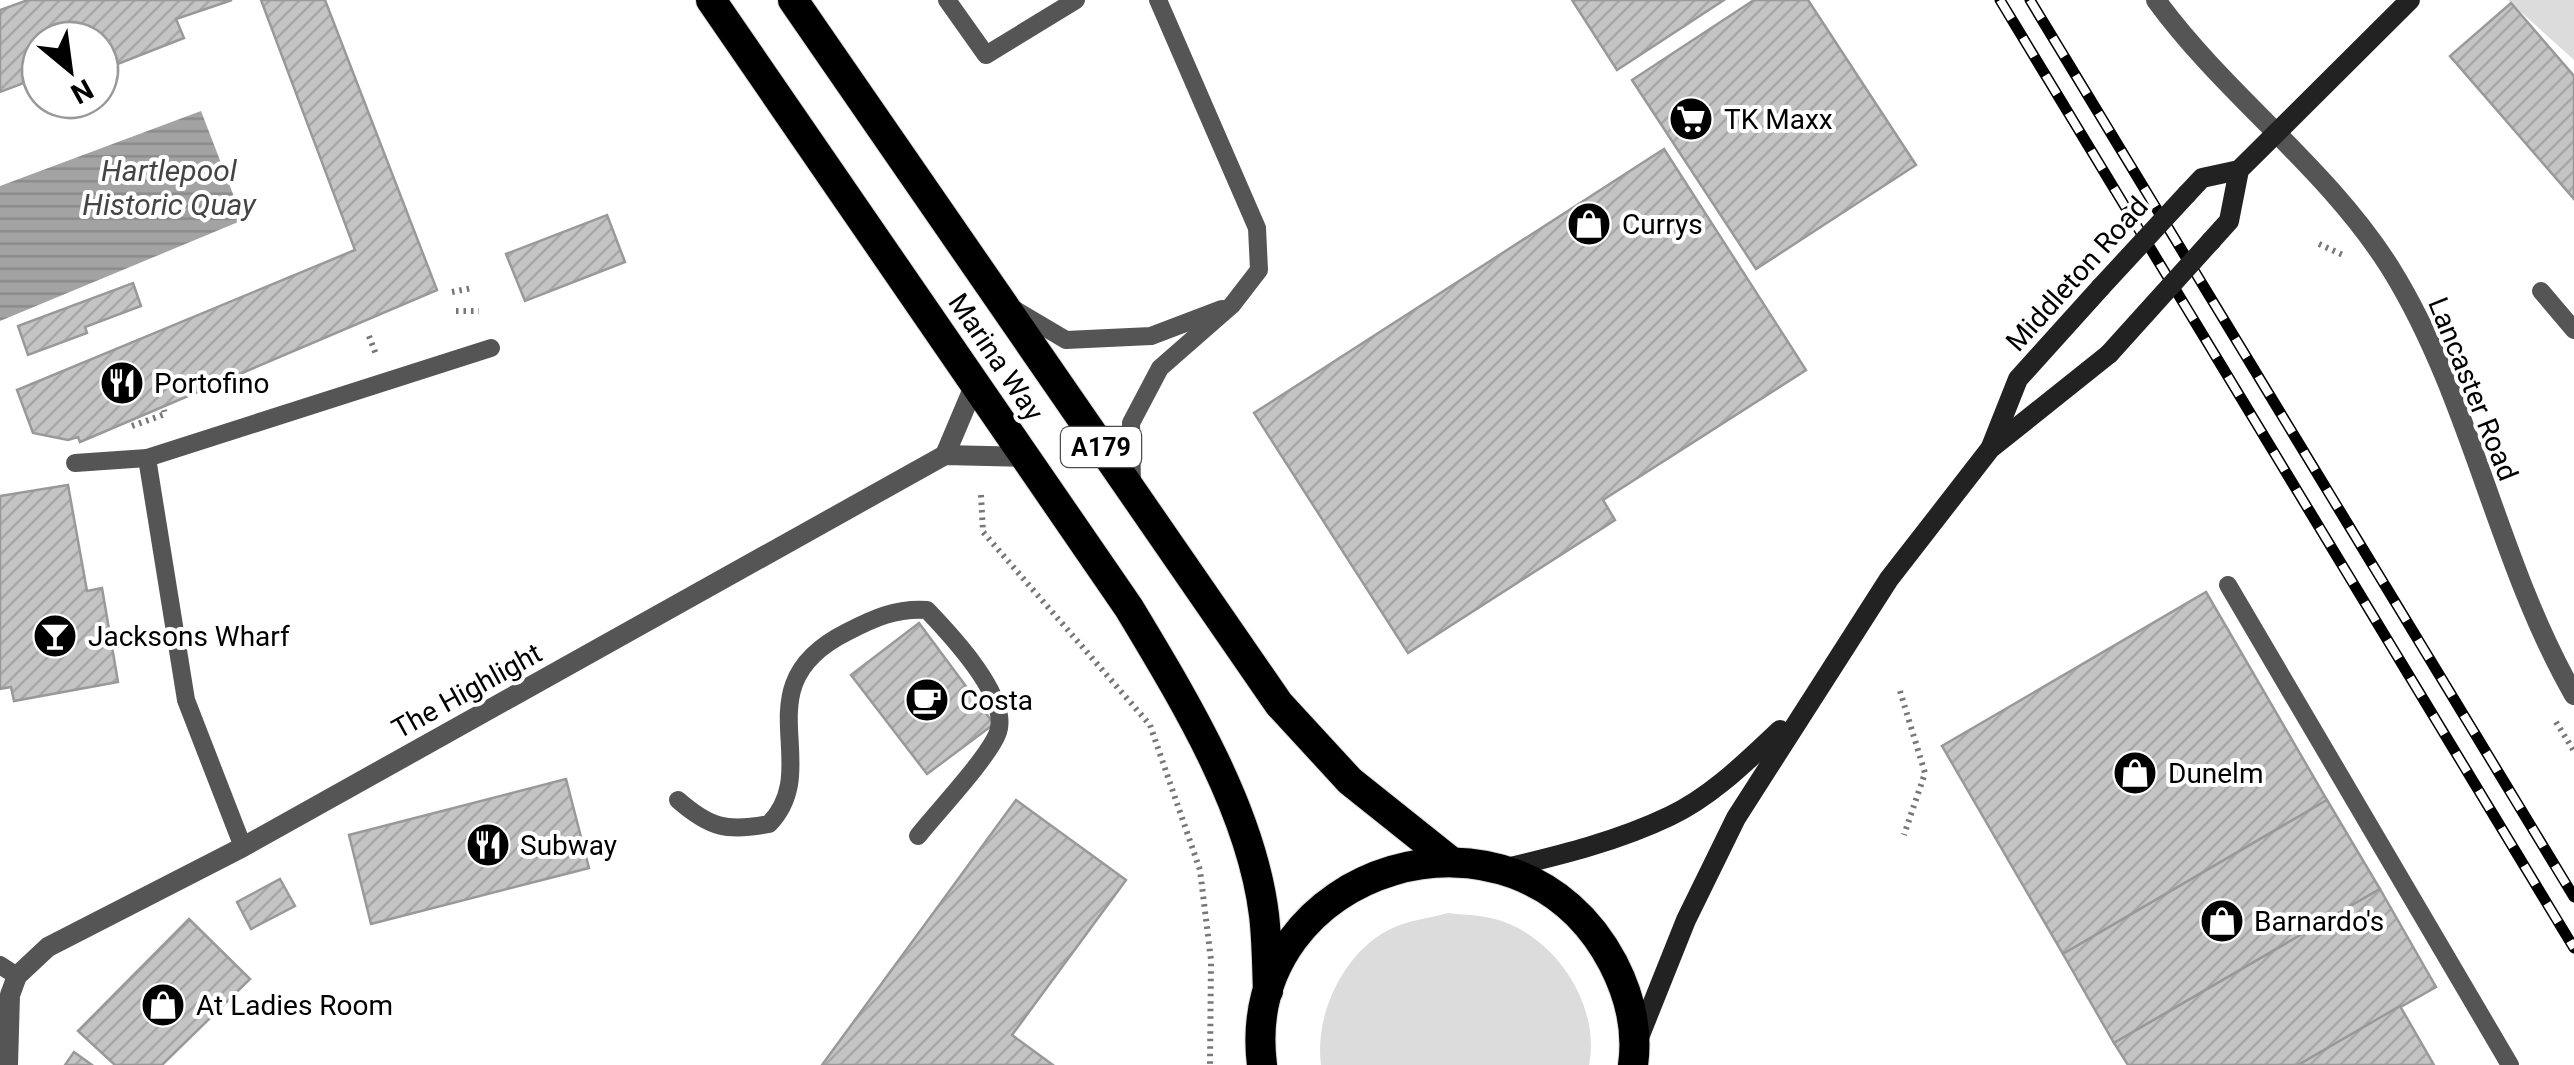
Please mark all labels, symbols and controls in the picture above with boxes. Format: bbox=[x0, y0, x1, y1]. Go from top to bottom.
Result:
north arrow bbox=[20, 20, 120, 120]
text: N bbox=[65, 72, 99, 111]
supermarket icon: TK Maxx bbox=[1668, 96, 1714, 142]
place label: TK Maxx bbox=[1724, 103, 1833, 136]
water label: Hartlepool Historic Quay bbox=[82, 153, 257, 222]
street label: Middleton Road bbox=[1999, 190, 2155, 358]
shop icon: Currys bbox=[1566, 201, 1612, 247]
place label: Currys bbox=[1622, 208, 1703, 241]
street label: Marina Way bbox=[941, 287, 1051, 427]
street label: Lancaster Road bbox=[2421, 293, 2525, 485]
restaurant icon: Portofino bbox=[99, 360, 145, 406]
place label: Portofino bbox=[154, 367, 269, 400]
road number: A179 bbox=[1061, 427, 1141, 467]
bar icon: Jacksons Wharf bbox=[32, 613, 78, 659]
place label: Jacksons Wharf bbox=[88, 620, 290, 653]
street label: The Highlight bbox=[387, 636, 547, 746]
cafe icon: Costa bbox=[904, 677, 950, 723]
place label: Costa bbox=[960, 684, 1033, 717]
shop icon: Dunelm bbox=[2112, 750, 2158, 796]
place label: Dunelm bbox=[2168, 757, 2263, 790]
restaurant icon: Subway bbox=[465, 822, 511, 868]
place label: Subway bbox=[520, 829, 617, 862]
shop icon: Barnardo's bbox=[2199, 898, 2245, 944]
place label: Barnardo's bbox=[2254, 905, 2384, 938]
shop icon: At Ladies Room bbox=[140, 982, 186, 1028]
place label: At Ladies Room bbox=[196, 989, 393, 1022]

